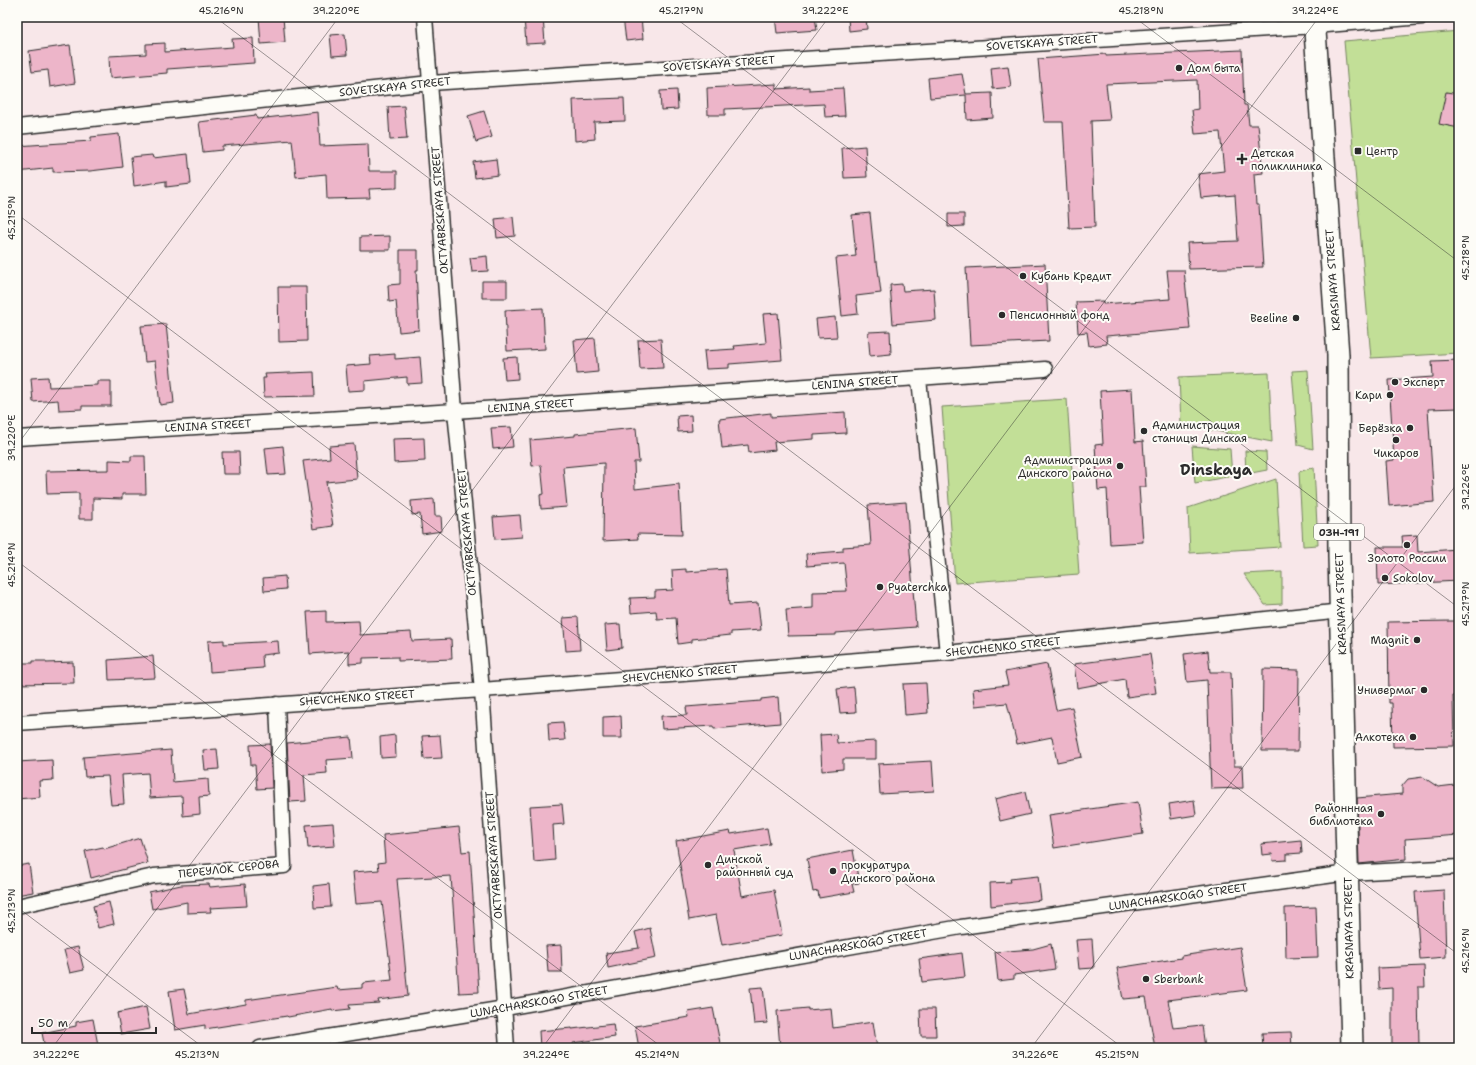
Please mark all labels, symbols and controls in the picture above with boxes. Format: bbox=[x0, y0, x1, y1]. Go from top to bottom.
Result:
text: 45.216°N bbox=[198, 4, 244, 17]
text: 39.220°E bbox=[312, 4, 360, 17]
text: 45.217°N bbox=[659, 4, 703, 17]
text: 39.222°E bbox=[801, 4, 849, 17]
text: 45.218°N bbox=[1118, 4, 1164, 17]
text: 39.224°E bbox=[1292, 4, 1338, 17]
street label: SOVETSKAYA STREET bbox=[986, 32, 1099, 54]
street label: SOVETSKAYA STREET bbox=[663, 53, 776, 75]
place label: Дом быта bbox=[1187, 61, 1241, 76]
marker: Дом быта bbox=[1174, 63, 1184, 73]
street label: SOVETSKAYA STREET bbox=[338, 74, 452, 100]
place label: Центр bbox=[1366, 144, 1398, 159]
street label: OKTYABRSKAYA STREET bbox=[428, 145, 452, 274]
place label: Детская поликлиника bbox=[1251, 146, 1323, 174]
marker: Центр bbox=[1353, 146, 1363, 156]
marker: Детская поликлиника bbox=[1236, 153, 1248, 165]
text: 45.215°N bbox=[5, 196, 18, 240]
street label: KRASNAYA STREET bbox=[1322, 228, 1344, 331]
text: 45.218°N bbox=[1459, 235, 1472, 281]
place label: Кубань Кредит bbox=[1031, 269, 1112, 284]
marker: Кубань Кредит bbox=[1018, 271, 1028, 281]
place label: Пенсионный фонд bbox=[1010, 308, 1109, 323]
marker: Пенсионный фонд bbox=[997, 310, 1007, 320]
place label: Beeline bbox=[1250, 311, 1288, 326]
marker: Beeline bbox=[1291, 313, 1301, 323]
street label: LENINA STREET bbox=[811, 372, 899, 394]
place label: Эксперт bbox=[1403, 375, 1445, 390]
marker: Эксперт bbox=[1390, 377, 1400, 387]
place label: Кари bbox=[1355, 388, 1382, 403]
marker: Кари bbox=[1385, 390, 1395, 400]
street label: LENINA STREET bbox=[487, 395, 575, 417]
text: 39.220°E bbox=[5, 414, 18, 462]
street label: LENINA STREET bbox=[164, 416, 252, 436]
place label: Администрация станицы Динская bbox=[1152, 418, 1247, 446]
place label: Берёзка bbox=[1358, 421, 1402, 436]
marker: Берёзка bbox=[1405, 423, 1415, 433]
marker: Администрация станицы Динская bbox=[1139, 426, 1149, 436]
marker: Чикаров bbox=[1391, 435, 1401, 445]
place label: Чикаров bbox=[1374, 446, 1419, 461]
place label: Администрация Динского района bbox=[1018, 453, 1112, 481]
district label: Dinskaya bbox=[1180, 460, 1253, 480]
marker: Администрация Динского района bbox=[1115, 461, 1125, 471]
text: 39.226°E bbox=[1459, 463, 1472, 511]
street label: OKTYABRSKAYA STREET bbox=[454, 467, 480, 596]
road number: 03Н-191 bbox=[1314, 524, 1364, 540]
marker: Золото России bbox=[1402, 540, 1412, 550]
text: 45.214°N bbox=[5, 543, 18, 588]
place label: Золото России bbox=[1368, 551, 1446, 566]
street label: KRASNAYA STREET bbox=[1332, 552, 1350, 655]
place label: Sokolov bbox=[1393, 571, 1434, 586]
marker: Sokolov bbox=[1380, 573, 1390, 583]
place label: Pyaterchka bbox=[888, 580, 947, 595]
marker: Pyaterchka bbox=[875, 582, 885, 592]
text: 45.217°N bbox=[1459, 582, 1472, 626]
street label: SHEVCHENKO STREET bbox=[945, 633, 1062, 661]
place label: Magnit bbox=[1371, 633, 1409, 648]
marker: Magnit bbox=[1412, 635, 1422, 645]
street label: SHEVCHENKO STREET bbox=[622, 661, 739, 687]
place label: Универмаг bbox=[1357, 683, 1416, 698]
marker: Универмаг bbox=[1419, 685, 1429, 695]
street label: SHEVCHENKO STREET bbox=[299, 686, 416, 710]
place label: Алкотека bbox=[1355, 730, 1405, 745]
marker: Алкотека bbox=[1408, 732, 1418, 742]
street label: OKTYABRSKAYA STREET bbox=[482, 790, 506, 919]
place label: Районнная библиотека bbox=[1309, 801, 1373, 829]
marker: Районнная библиотека bbox=[1376, 809, 1386, 819]
place label: Динской районный суд bbox=[716, 852, 793, 880]
street label: ПЕРЕУЛОК СЕРОВА bbox=[178, 856, 280, 882]
place label: прокуратура Динского района bbox=[841, 858, 935, 886]
marker: Динской районный суд bbox=[703, 860, 713, 870]
marker: прокуратура Динского района bbox=[828, 866, 838, 876]
street label: KRASNAYA STREET bbox=[1341, 877, 1357, 979]
street label: LUNACHARSKOGO STREET bbox=[1108, 880, 1249, 914]
text: 45.213°N bbox=[5, 889, 18, 933]
street label: LUNACHARSKOGO STREET bbox=[788, 925, 928, 965]
text: 45.216°N bbox=[1459, 928, 1472, 974]
place label: Sberbank bbox=[1154, 972, 1204, 987]
marker: Sberbank bbox=[1141, 974, 1151, 984]
street label: LUNACHARSKOGO STREET bbox=[469, 982, 609, 1022]
scale bar bbox=[32, 1009, 156, 1035]
text: 50 m bbox=[38, 1015, 68, 1031]
text: 39.222°E bbox=[32, 1048, 80, 1061]
text: 45.213°N bbox=[175, 1048, 219, 1061]
text: 39.224°E bbox=[523, 1048, 569, 1061]
text: 45.214°N bbox=[635, 1048, 680, 1061]
text: 39.226°E bbox=[1011, 1048, 1059, 1061]
text: 45.215°N bbox=[1095, 1048, 1139, 1061]

